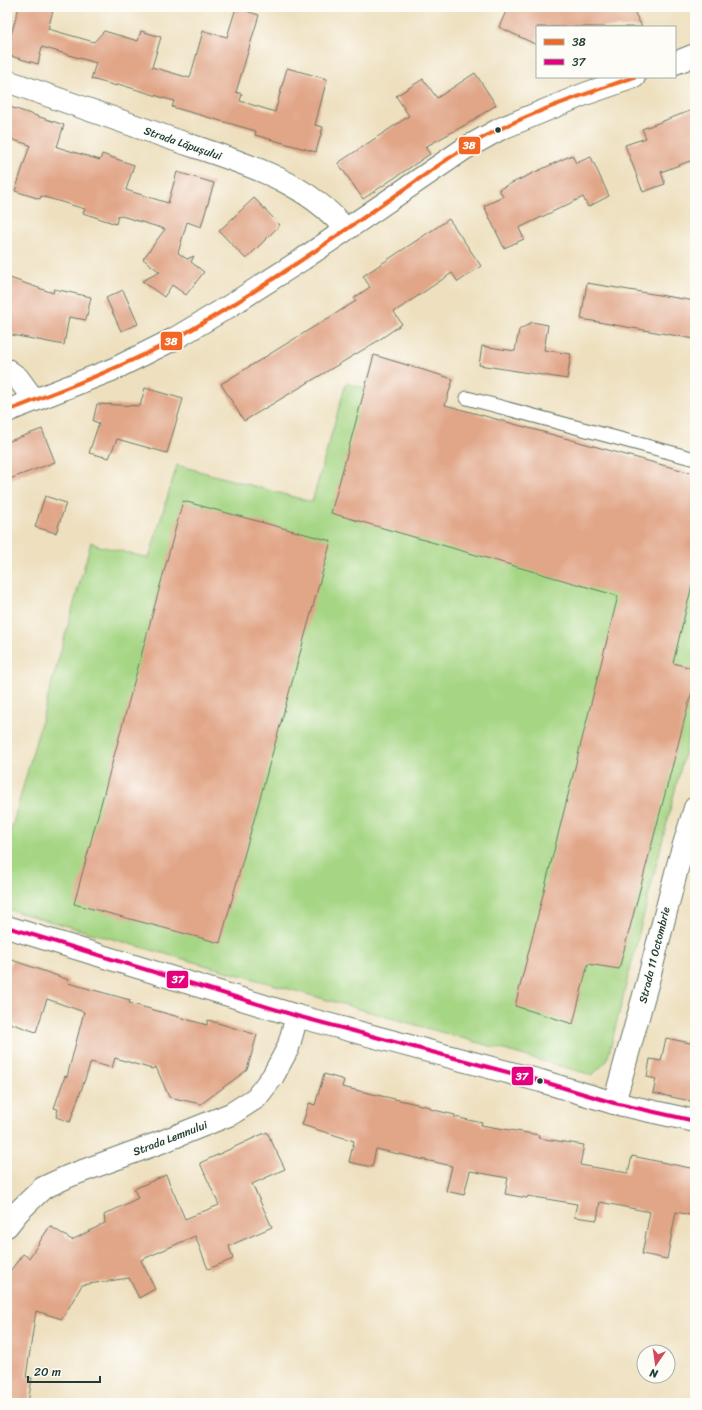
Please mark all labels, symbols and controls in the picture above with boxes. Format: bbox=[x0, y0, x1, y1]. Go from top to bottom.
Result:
legend bbox=[536, 26, 676, 78]
text: 38 bbox=[572, 31, 586, 53]
text: 37 bbox=[572, 51, 587, 73]
street label: Strada Lăpușului bbox=[141, 121, 225, 166]
unlabelled marker bbox=[493, 125, 503, 135]
line badge: 38 bbox=[458, 136, 481, 155]
text: 38 bbox=[462, 136, 476, 155]
line badge: 38 bbox=[160, 331, 183, 351]
text: 38 bbox=[164, 332, 178, 351]
street label: Strada 11 Octombrie bbox=[633, 904, 676, 1005]
line badge: 37 bbox=[166, 970, 189, 989]
text: 37 bbox=[171, 970, 186, 989]
line badge: 37 bbox=[511, 1066, 534, 1086]
text: 37 bbox=[515, 1067, 530, 1086]
unlabelled marker bbox=[535, 1076, 545, 1086]
street label: Strada Lemnului bbox=[130, 1115, 211, 1161]
north arrow bbox=[636, 1344, 676, 1384]
scale bar bbox=[28, 1358, 100, 1384]
text: 20 m bbox=[34, 1361, 61, 1383]
text: N bbox=[648, 1363, 661, 1384]

